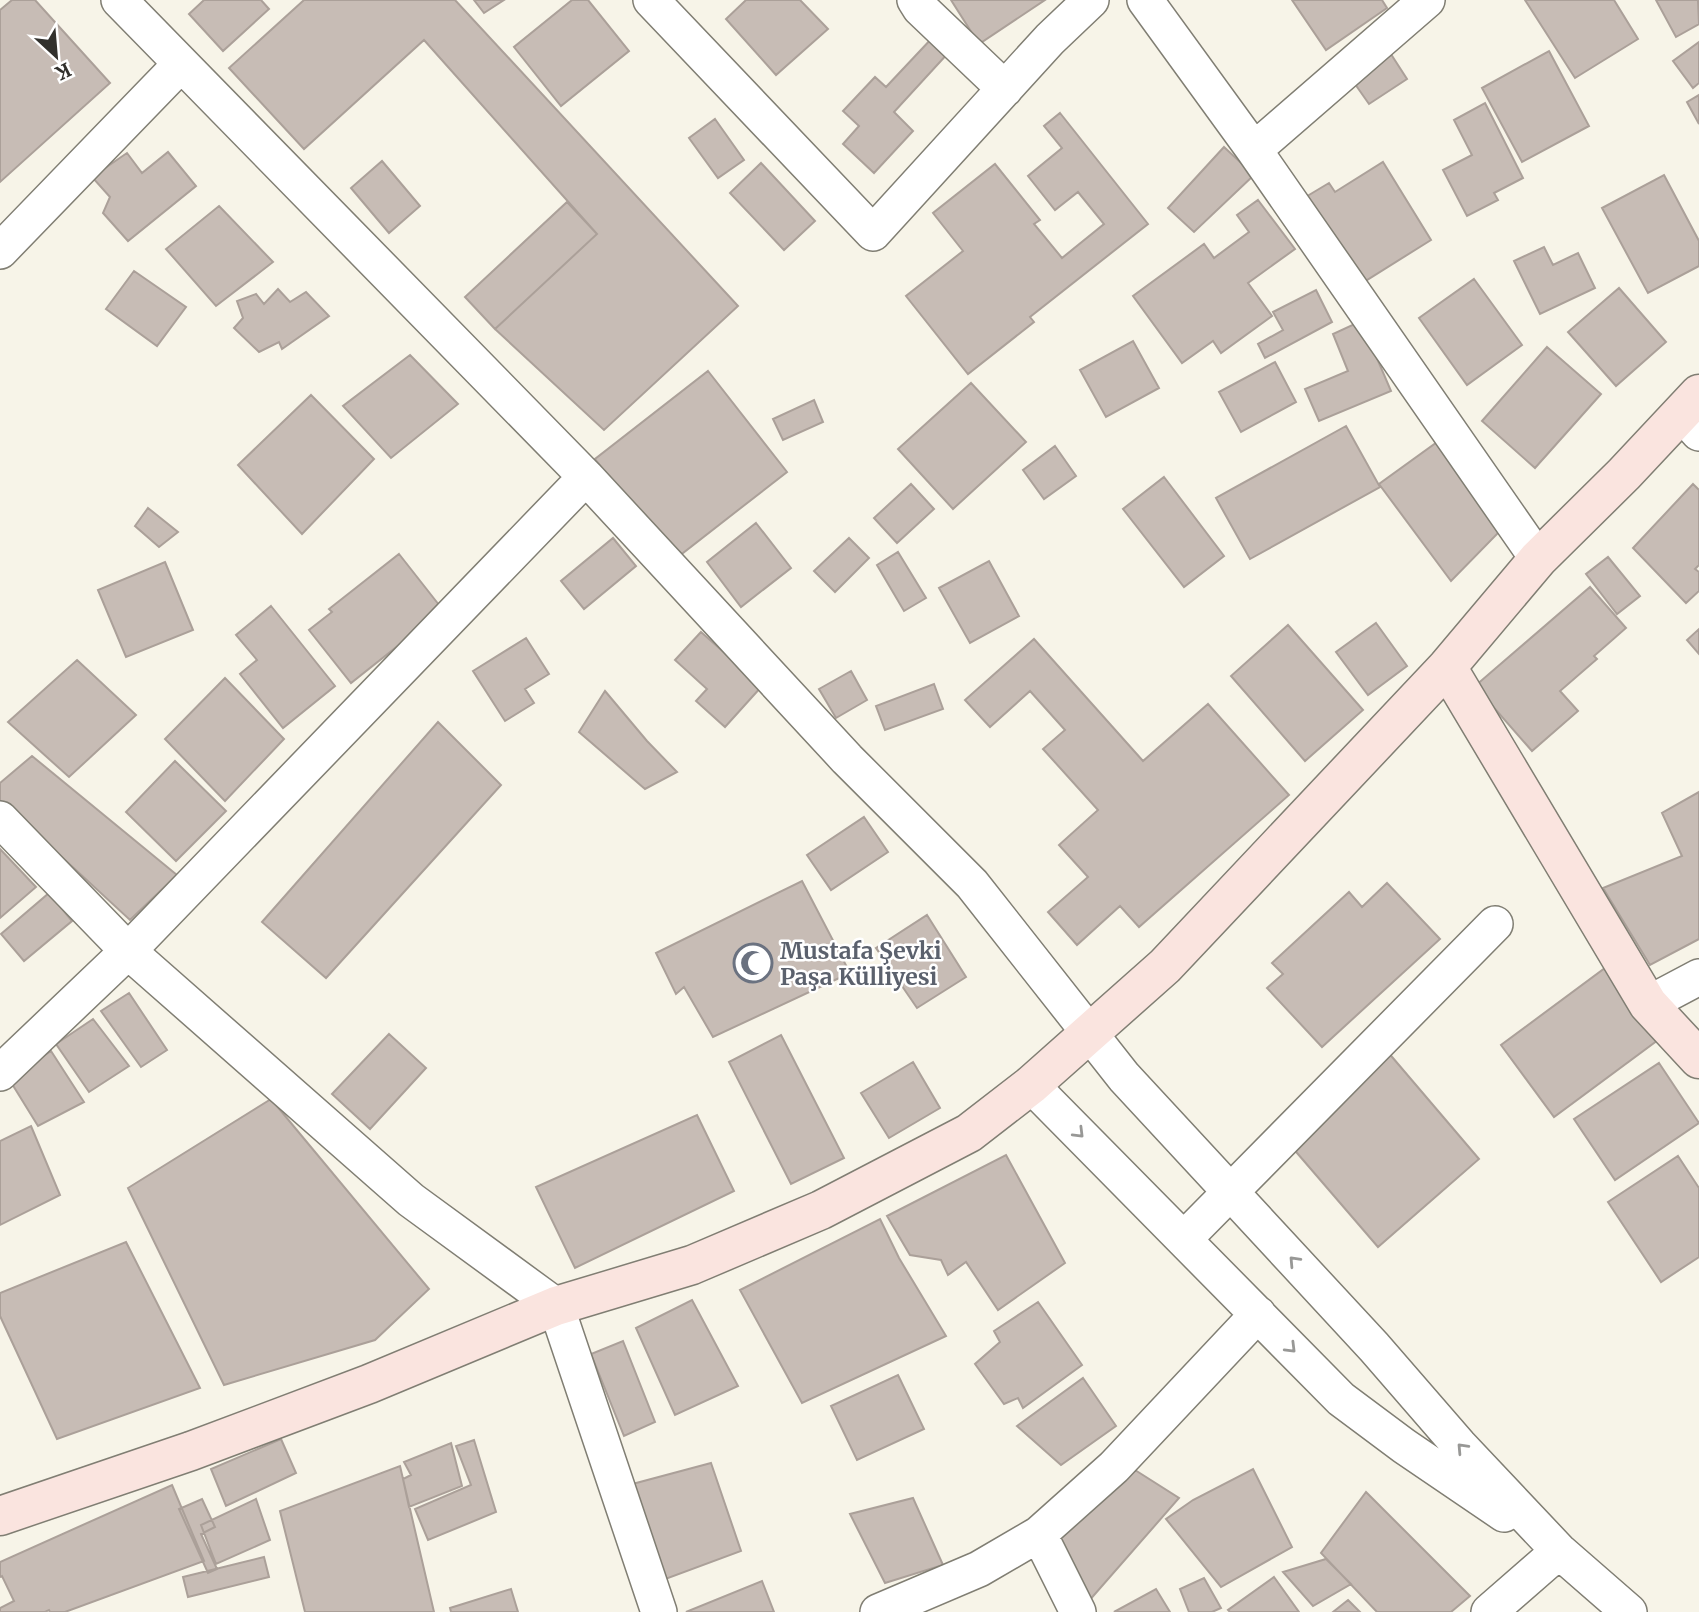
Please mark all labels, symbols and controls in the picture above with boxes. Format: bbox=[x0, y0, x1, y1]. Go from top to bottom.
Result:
north arrow bbox=[21, 21, 91, 91]
text: K bbox=[51, 57, 75, 86]
place label: Mustafa Şevki Paşa Külliyesi bbox=[780, 936, 942, 991]
mosque icon: Mustafa Şevki Paşa Külliyesi bbox=[732, 942, 774, 984]
one-way arrow bbox=[1071, 1125, 1084, 1138]
one-way arrow bbox=[1290, 1256, 1302, 1269]
one-way arrow bbox=[1282, 1339, 1295, 1352]
one-way arrow bbox=[1458, 1443, 1471, 1456]

